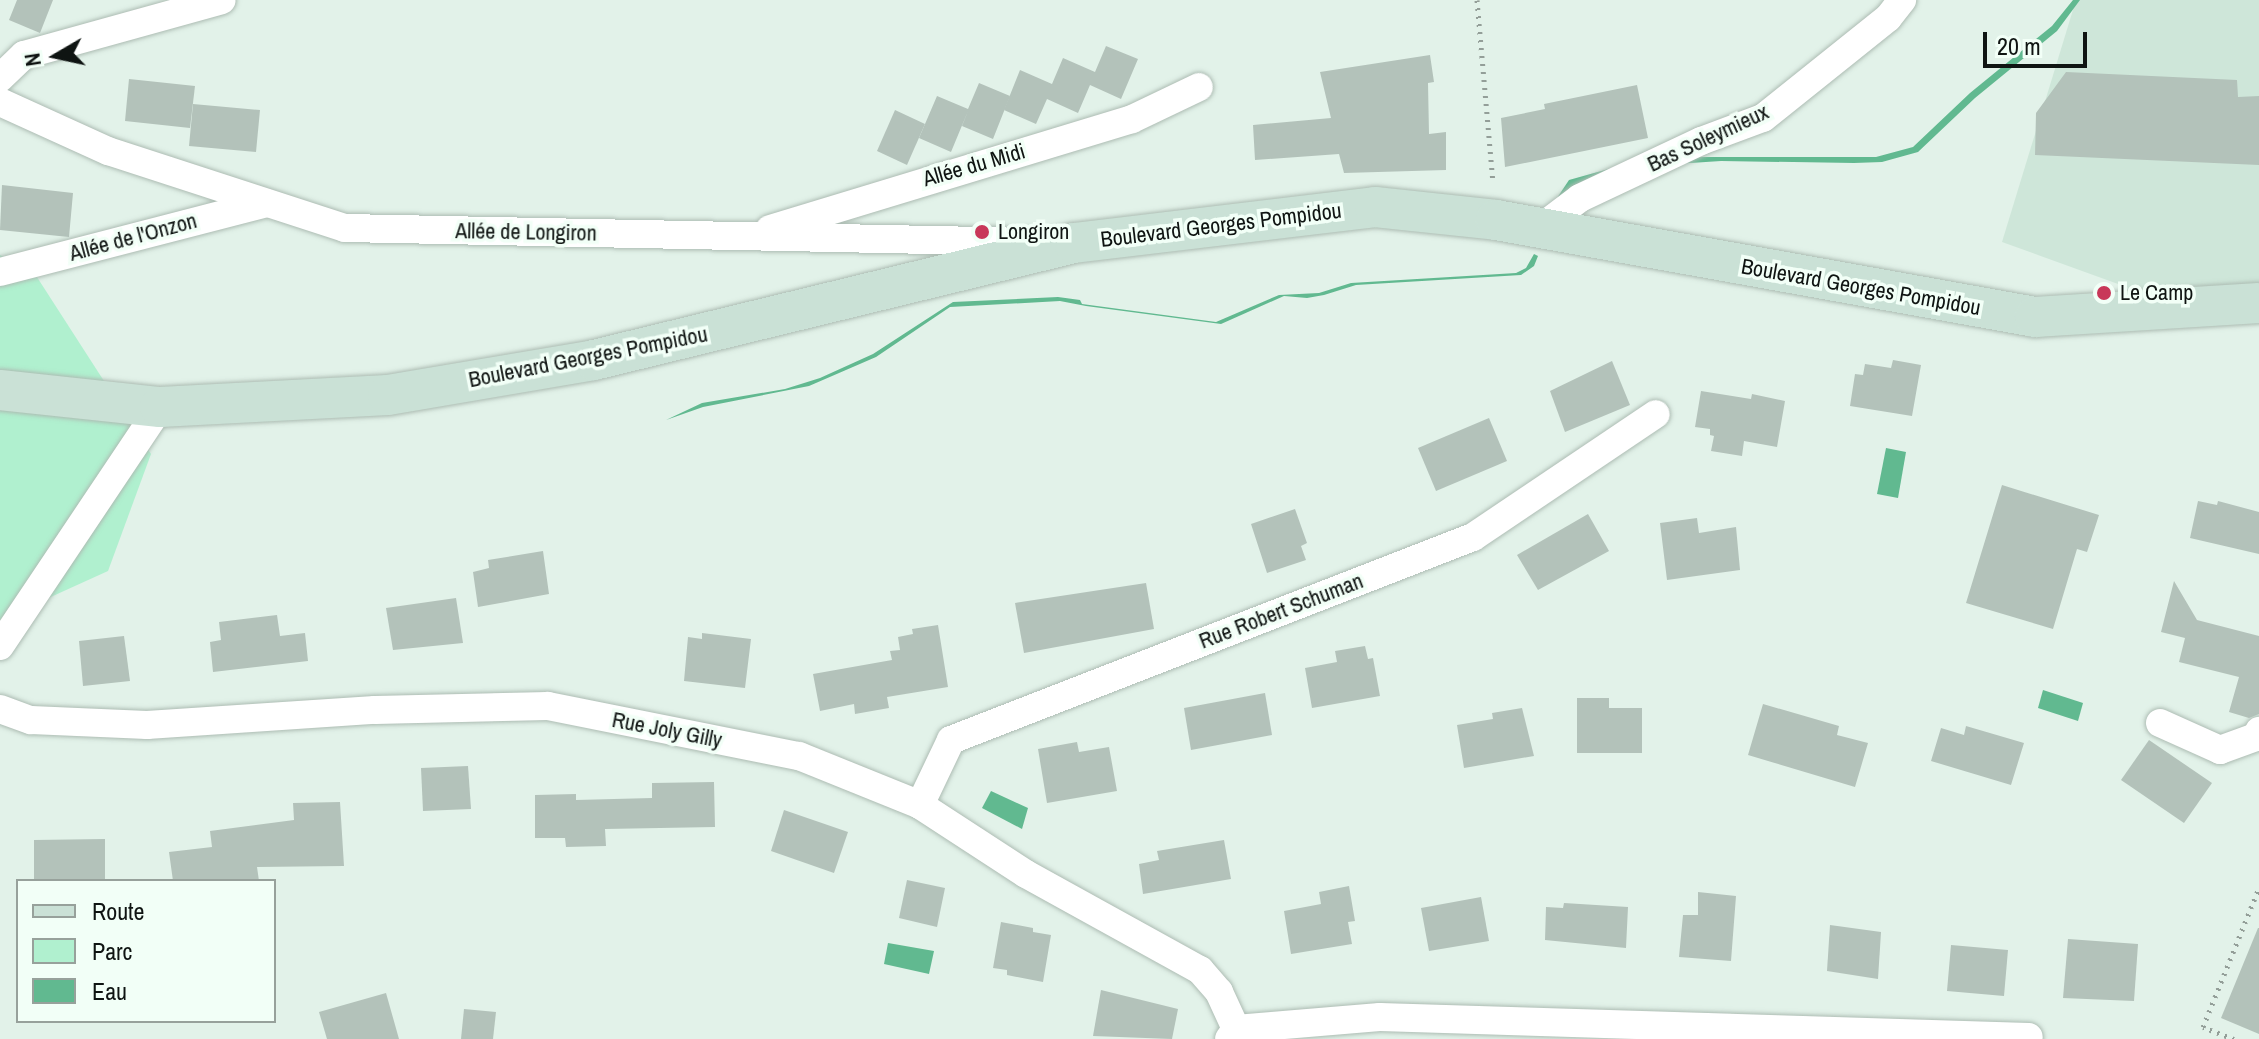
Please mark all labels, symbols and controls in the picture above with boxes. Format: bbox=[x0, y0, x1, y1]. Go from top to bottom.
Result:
north arrow bbox=[16, 16, 96, 96]
scale bar bbox=[1987, 16, 2091, 66]
text: 20 m bbox=[1997, 30, 2041, 62]
text: N bbox=[16, 51, 48, 69]
street label: Bas Soleymieux bbox=[1643, 98, 1773, 178]
street label: Allée du Midi bbox=[920, 138, 1028, 192]
street label: Boulevard Georges Pompidou bbox=[1099, 197, 1343, 253]
street label: Allée de l'Onzon bbox=[66, 207, 200, 267]
street label: Allée de Longiron bbox=[455, 218, 597, 246]
place label: Longiron bbox=[998, 219, 1069, 245]
marker: Longiron bbox=[973, 223, 991, 241]
street label: Boulevard Georges Pompidou bbox=[1739, 253, 1983, 321]
place label: Le Camp bbox=[2120, 280, 2193, 306]
marker: Le Camp bbox=[2095, 284, 2113, 302]
street label: Boulevard Georges Pompidou bbox=[466, 321, 710, 393]
street label: Rue Robert Schuman bbox=[1195, 568, 1367, 654]
street label: Rue Joly Gilly bbox=[610, 706, 724, 754]
legend bbox=[16, 879, 276, 1023]
text: Route bbox=[92, 895, 145, 927]
text: Parc bbox=[92, 935, 132, 967]
text: Eau bbox=[92, 975, 127, 1007]

